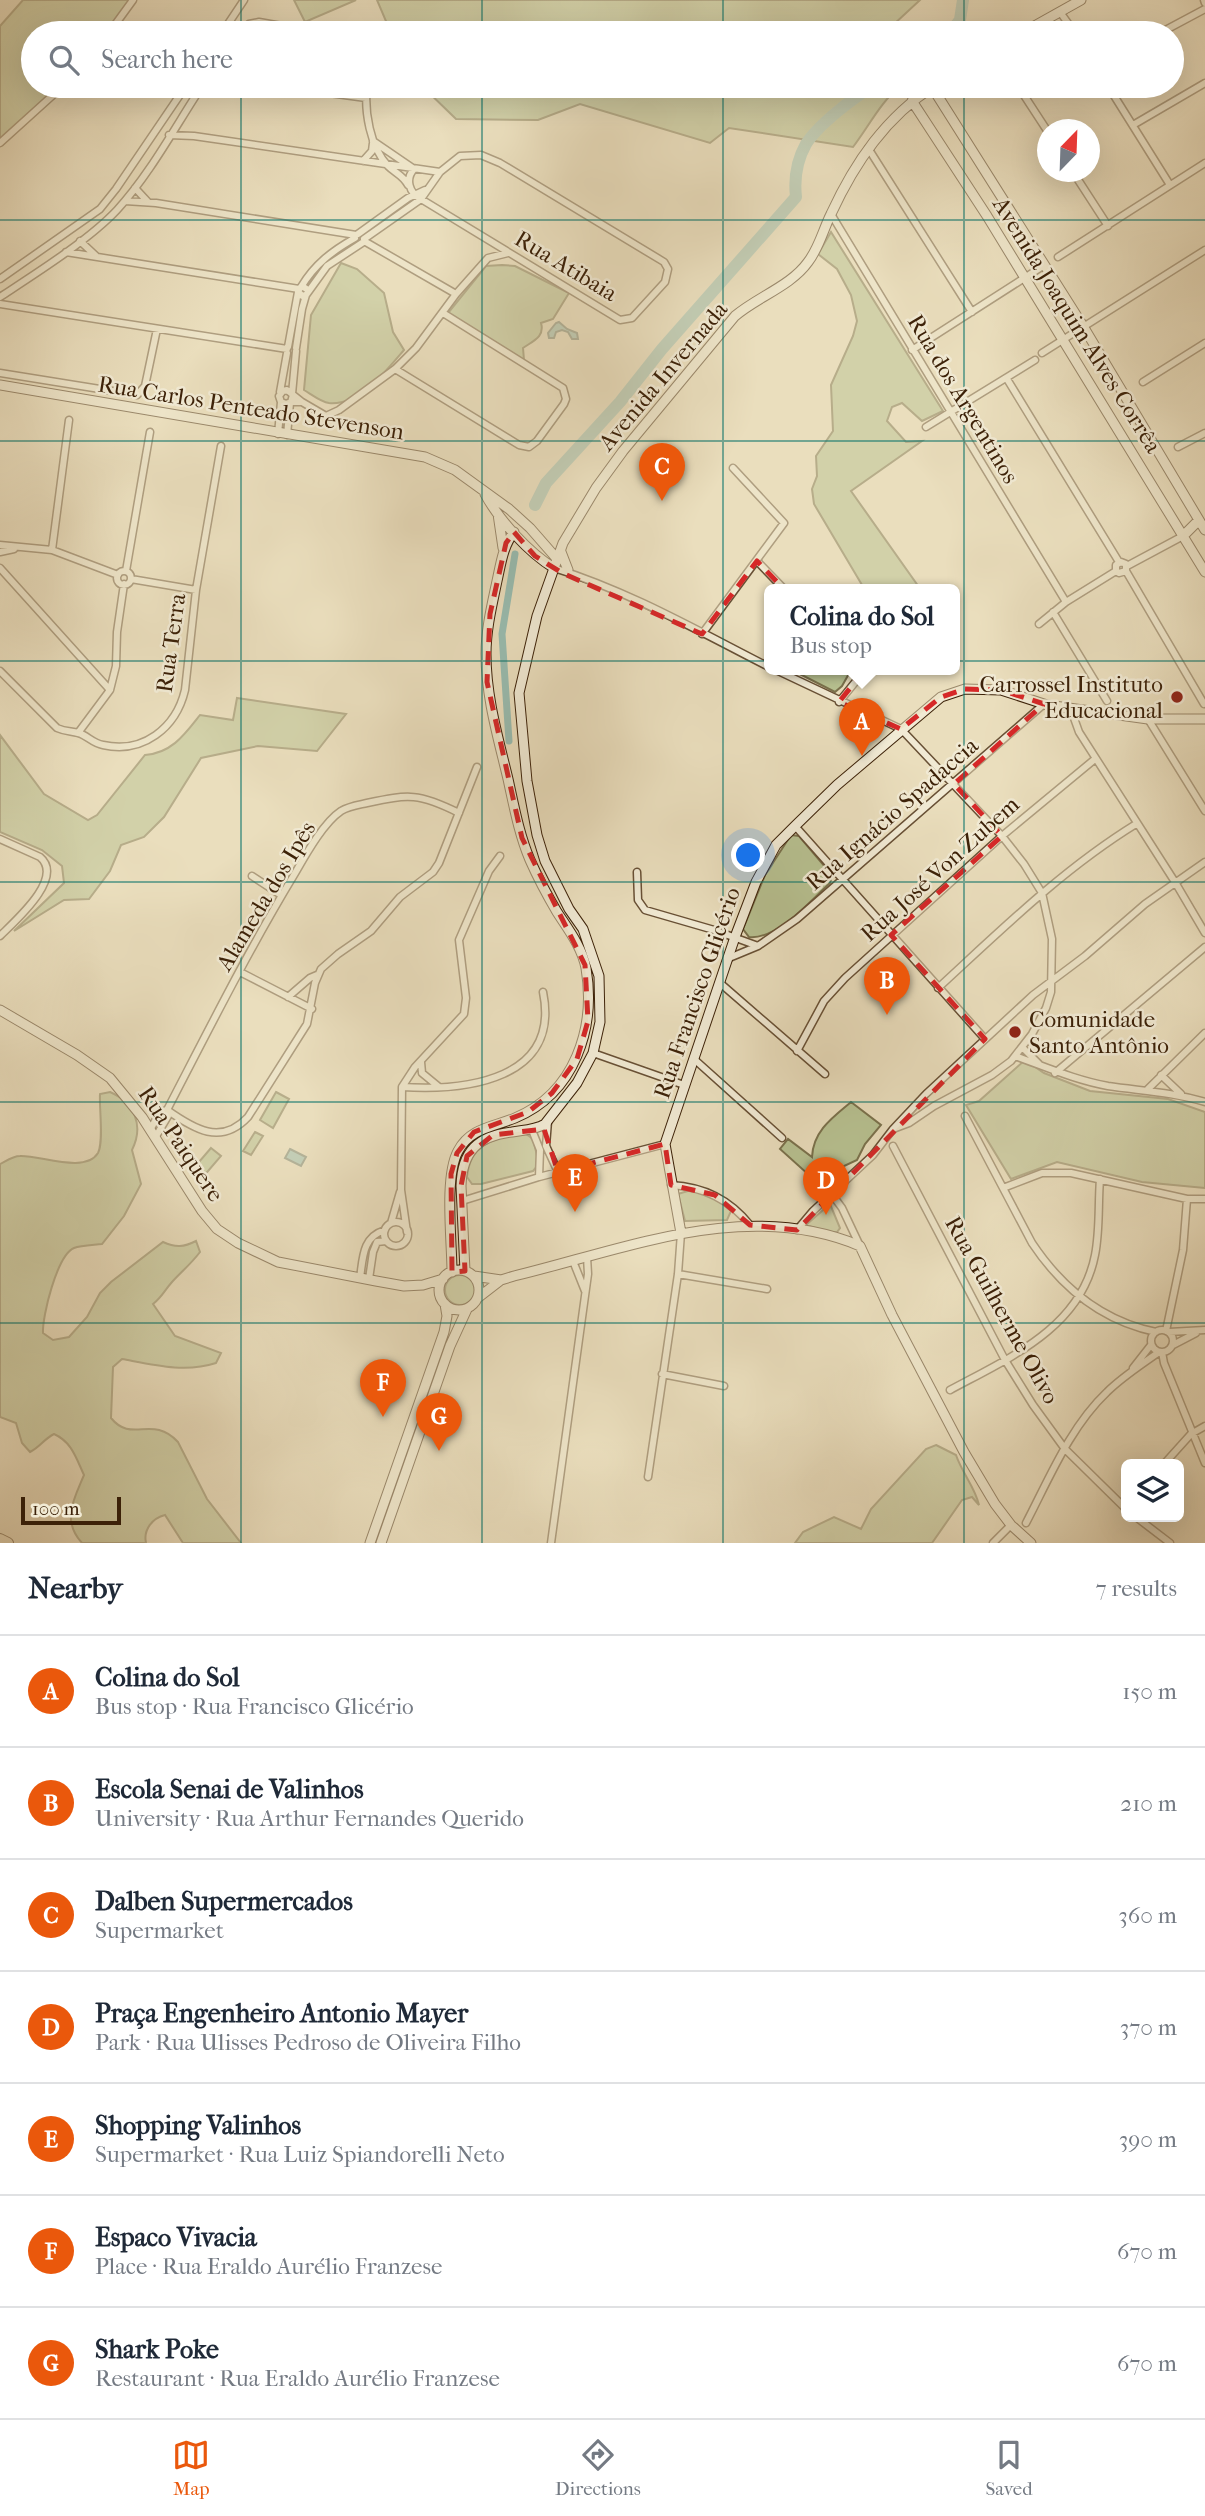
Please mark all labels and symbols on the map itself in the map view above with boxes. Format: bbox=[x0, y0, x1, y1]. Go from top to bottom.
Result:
north arrow bbox=[1037, 119, 1100, 182]
street label: Avenida Joaquim Alves Corrêa bbox=[986, 191, 1167, 458]
street label: Rua Atibaia bbox=[510, 225, 622, 307]
street label: Avenida Invernada bbox=[592, 296, 733, 457]
street label: Rua dos Argentinos bbox=[902, 310, 1024, 488]
street label: Rua Carlos Penteado Stevenson bbox=[96, 370, 407, 446]
pin: C bbox=[639, 443, 685, 501]
street label: Rua Terra bbox=[151, 591, 191, 694]
place label: Carrossel Instituto Educacional bbox=[980, 671, 1164, 724]
marker: Carrossel Instituto Educacional bbox=[1169, 689, 1185, 705]
pin: A bbox=[839, 698, 885, 756]
street label: Rua Ignácio Spadaccia bbox=[800, 732, 984, 896]
street label: Rua José Von Zubem bbox=[855, 791, 1025, 947]
street label: Alameda dos Ipês bbox=[210, 817, 321, 976]
your location bbox=[731, 838, 765, 872]
street label: Rua Francisco Glicério bbox=[648, 884, 746, 1102]
pin: B bbox=[864, 957, 910, 1015]
place label: Comunidade Santo Antônio bbox=[1029, 1006, 1169, 1059]
marker: Comunidade Santo Antônio bbox=[1007, 1024, 1023, 1040]
street label: Rua Paiquere bbox=[133, 1081, 229, 1207]
pin: E bbox=[552, 1154, 598, 1212]
pin: D bbox=[803, 1157, 849, 1215]
street label: Rua Guilherme Olivo bbox=[939, 1211, 1065, 1409]
pin: F bbox=[360, 1359, 406, 1417]
pin: G bbox=[416, 1393, 462, 1451]
scale bar bbox=[21, 1494, 121, 1526]

